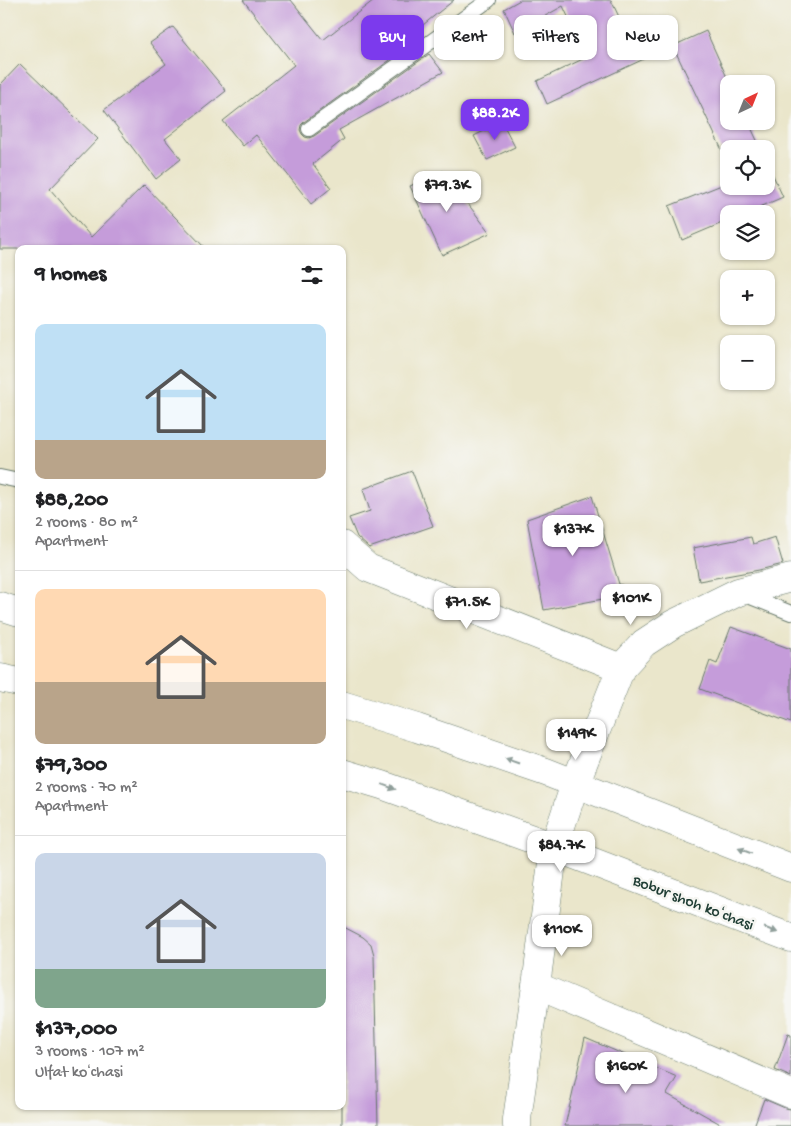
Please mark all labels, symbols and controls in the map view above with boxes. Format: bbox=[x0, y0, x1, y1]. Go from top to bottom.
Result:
chip: Buy bbox=[361, 15, 424, 60]
chip: Rent bbox=[434, 15, 504, 60]
chip: Filters bbox=[514, 15, 597, 60]
chip: New bbox=[607, 15, 678, 60]
north arrow bbox=[720, 75, 775, 130]
map controls bbox=[720, 75, 775, 390]
pin: $88.2K bbox=[454, 98, 536, 141]
text: $88.2K bbox=[472, 105, 518, 124]
button: locate bbox=[720, 140, 775, 195]
pin: $79.3K bbox=[406, 170, 488, 213]
text: $79.3K bbox=[424, 177, 470, 196]
button: layers bbox=[720, 205, 775, 260]
icon: filters bbox=[298, 261, 326, 289]
text: 9 homes bbox=[35, 263, 106, 288]
button: + bbox=[720, 270, 775, 325]
button: − bbox=[720, 335, 775, 390]
icon: home bbox=[136, 356, 226, 446]
text: $88,200 bbox=[35, 489, 108, 514]
text: 2 rooms · 80 m² bbox=[35, 514, 138, 533]
pin: $137K bbox=[538, 514, 608, 557]
text: $137K bbox=[553, 521, 593, 540]
text: Apartment bbox=[35, 533, 107, 552]
pin: $101K bbox=[596, 584, 666, 626]
pin: $71.5K bbox=[426, 588, 508, 630]
text: $101K bbox=[612, 590, 650, 609]
text: $71.5K bbox=[445, 594, 489, 613]
icon: home bbox=[136, 622, 226, 712]
pin: $149K bbox=[541, 718, 611, 761]
text: $149K bbox=[557, 725, 595, 744]
text: $79,300 bbox=[35, 754, 107, 779]
one-way arrow bbox=[505, 756, 520, 764]
text: 2 rooms · 70 m² bbox=[35, 779, 138, 798]
one-way arrow bbox=[382, 783, 397, 791]
text: Apartment bbox=[35, 798, 107, 817]
pin: $84.7K bbox=[520, 830, 602, 873]
text: $84.7K bbox=[538, 837, 584, 856]
one-way arrow bbox=[738, 846, 753, 854]
street label: Bobur shoh koʻchasi bbox=[629, 872, 756, 936]
icon: home bbox=[136, 886, 226, 976]
pin: $110K bbox=[527, 914, 597, 957]
text: $110K bbox=[543, 921, 581, 940]
one-way arrow bbox=[763, 927, 778, 934]
text: $137,000 bbox=[35, 1018, 117, 1043]
text: 3 rooms · 107 m² bbox=[35, 1043, 145, 1062]
pin: $160K bbox=[591, 1052, 661, 1094]
text: $160K bbox=[606, 1058, 646, 1077]
text: Ulfat koʻchasi bbox=[35, 1064, 123, 1083]

